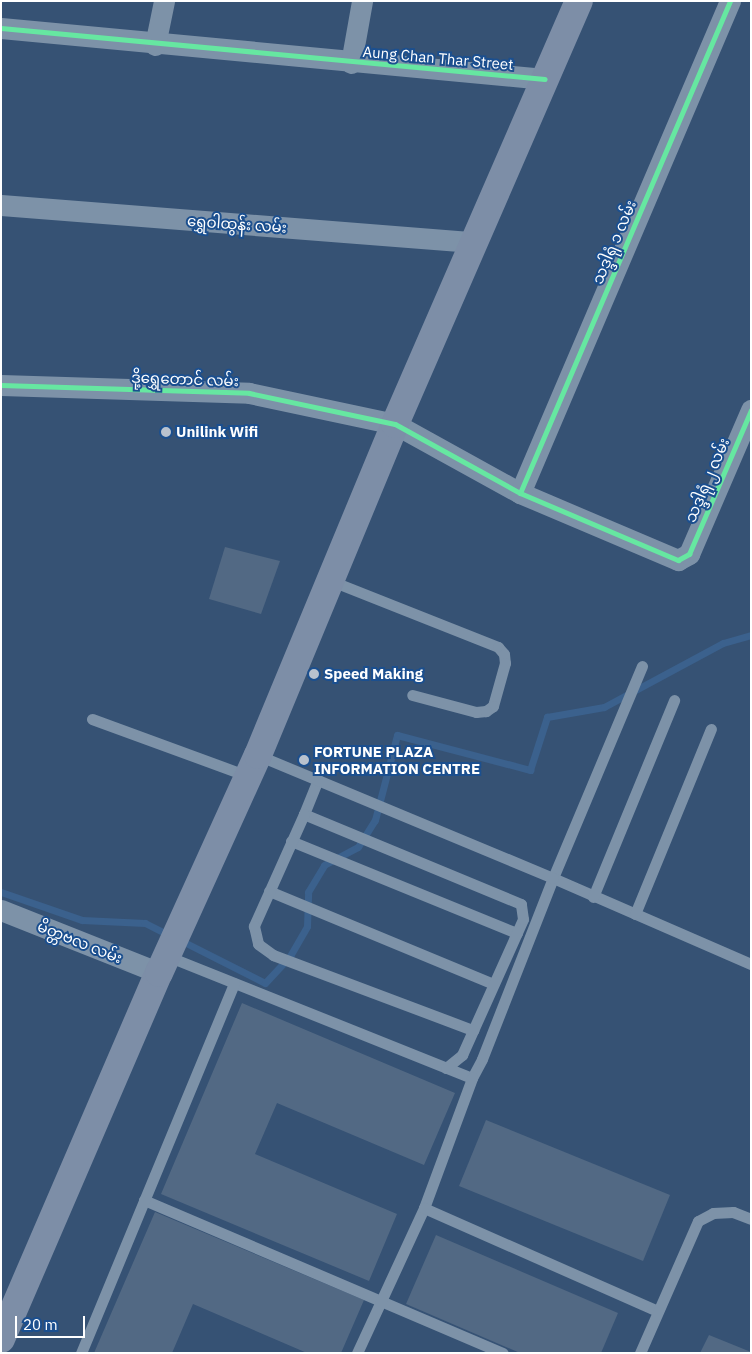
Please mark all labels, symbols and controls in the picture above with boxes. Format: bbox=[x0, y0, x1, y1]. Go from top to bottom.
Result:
street label: Aung Chan Thar Street bbox=[362, 42, 514, 74]
street label: သဒ္ဒါရုံ ၁ လမ်း bbox=[588, 197, 640, 287]
street label: ရွှေဝါထွန်း လမ်း bbox=[186, 212, 288, 236]
street label: ဒို့ရွှေတောင် လမ်း bbox=[131, 368, 239, 390]
place label: Unilink Wifi bbox=[176, 423, 258, 441]
marker: Unilink Wifi bbox=[160, 426, 172, 438]
street label: သဒ္ဒါရုံ ၂ လမ်း bbox=[681, 435, 733, 525]
place label: Speed Making bbox=[324, 665, 423, 683]
marker: Speed Making bbox=[308, 668, 320, 680]
place label: FORTUNE PLAZA INFORMATION CENTRE bbox=[314, 742, 480, 777]
marker: FORTUNE PLAZA INFORMATION CENTRE bbox=[298, 754, 310, 766]
street label: မိတ္တဗလ လမ်း bbox=[35, 917, 125, 967]
scale bar bbox=[18, 1306, 88, 1338]
text: 20 m bbox=[23, 1315, 58, 1334]

